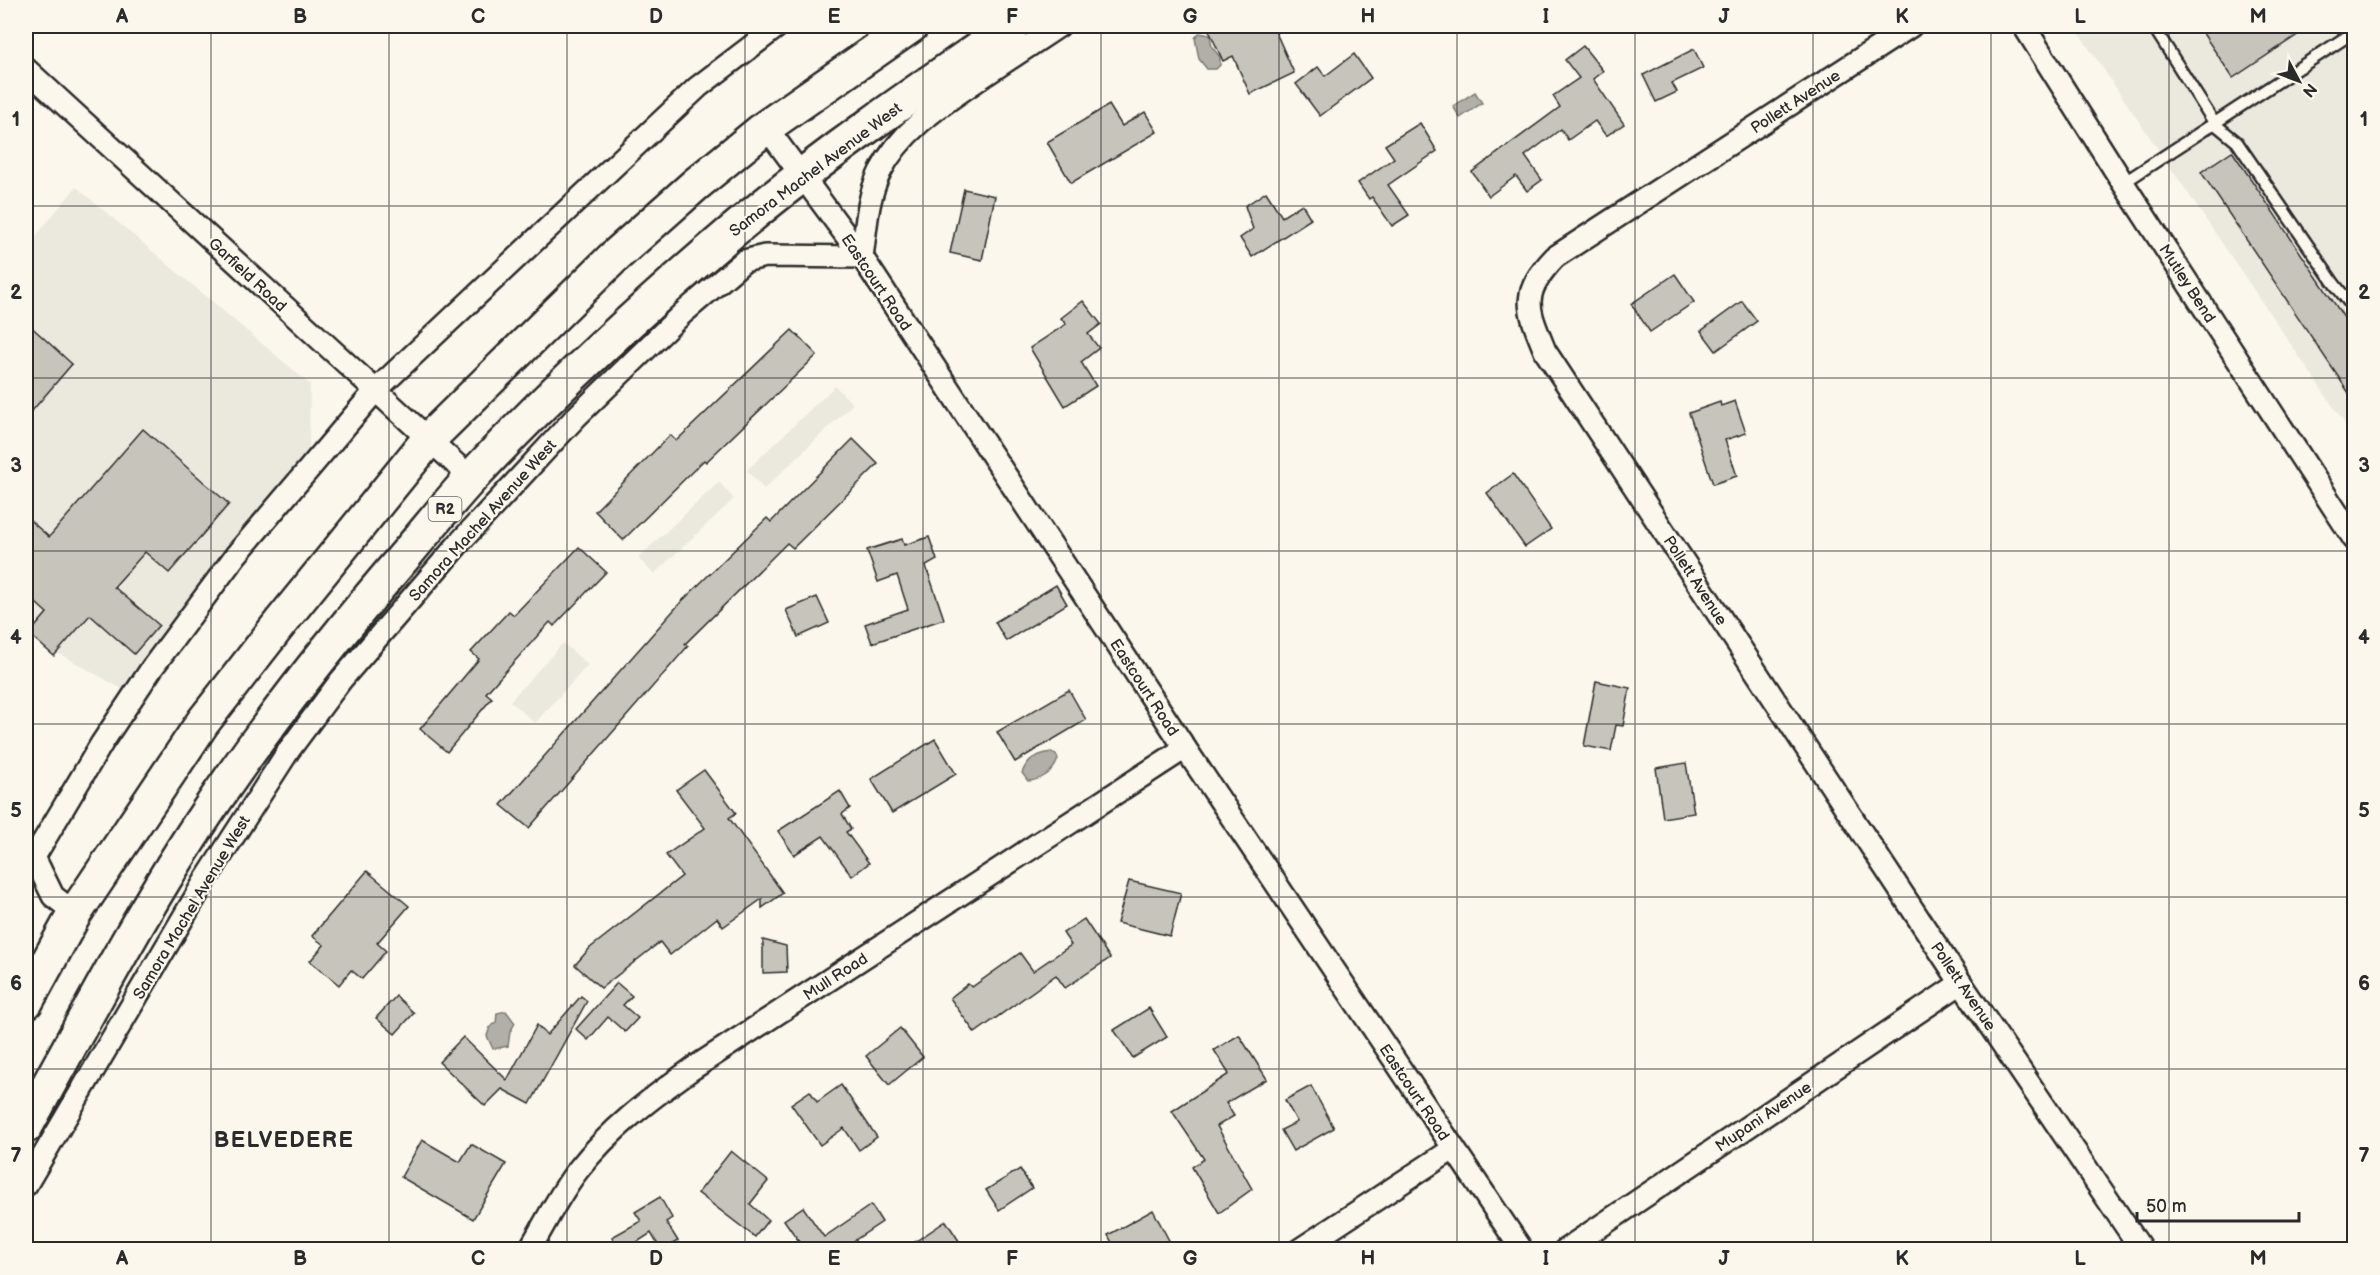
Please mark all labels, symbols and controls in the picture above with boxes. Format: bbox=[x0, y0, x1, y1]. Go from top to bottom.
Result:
text: A bbox=[115, 5, 129, 29]
text: B bbox=[293, 5, 307, 29]
text: C bbox=[471, 5, 485, 29]
text: D bbox=[649, 5, 663, 29]
text: E bbox=[828, 5, 841, 29]
text: F bbox=[1006, 5, 1018, 29]
text: G bbox=[1183, 5, 1198, 29]
text: H bbox=[1361, 5, 1375, 29]
text: I bbox=[1543, 5, 1549, 29]
text: J bbox=[1719, 5, 1731, 29]
text: K bbox=[1895, 5, 1909, 29]
text: L bbox=[2074, 5, 2086, 29]
text: M bbox=[2249, 5, 2267, 29]
north arrow bbox=[2269, 51, 2329, 111]
street label: Pollett Avenue bbox=[1748, 66, 1845, 138]
text: N bbox=[2298, 79, 2320, 101]
street label: Samora Machel Avenue West bbox=[726, 99, 906, 241]
text: 1 bbox=[12, 108, 20, 132]
text: 1 bbox=[2360, 108, 2368, 132]
street label: Eastcourt Road bbox=[837, 231, 915, 335]
street label: Garfield Road bbox=[204, 234, 290, 316]
street label: Mutley Bend bbox=[2154, 241, 2219, 327]
text: 2 bbox=[10, 281, 22, 305]
text: 2 bbox=[2358, 281, 2370, 305]
street label: Samora Machel Avenue West bbox=[406, 436, 561, 606]
text: 3 bbox=[10, 454, 22, 478]
text: 3 bbox=[2358, 454, 2370, 478]
road number: R2 bbox=[428, 497, 462, 521]
street label: Pollett Avenue bbox=[1659, 533, 1731, 630]
text: 4 bbox=[10, 626, 22, 650]
text: 4 bbox=[2358, 626, 2370, 650]
street label: Eastcourt Road bbox=[1105, 636, 1182, 740]
text: 5 bbox=[10, 799, 22, 823]
text: 5 bbox=[2358, 799, 2370, 823]
street label: Samora Machel Avenue West bbox=[130, 812, 255, 1003]
street label: Pollett Avenue bbox=[1926, 939, 2000, 1035]
street label: Mull Road bbox=[800, 949, 872, 1005]
text: 6 bbox=[10, 972, 22, 996]
text: 6 bbox=[2358, 972, 2370, 996]
street label: Eastcourt Road bbox=[1375, 1041, 1453, 1145]
street label: Mupani Avenue bbox=[1712, 1078, 1816, 1156]
district label: BELVEDERE bbox=[214, 1127, 354, 1154]
text: 7 bbox=[10, 1144, 22, 1168]
text: 7 bbox=[2358, 1144, 2370, 1168]
scale bar bbox=[2137, 1185, 2299, 1223]
text: 50 m bbox=[2146, 1196, 2187, 1217]
text: A bbox=[115, 1247, 129, 1271]
text: B bbox=[293, 1247, 307, 1271]
text: C bbox=[471, 1247, 485, 1271]
text: D bbox=[649, 1247, 663, 1271]
text: E bbox=[828, 1247, 841, 1271]
text: F bbox=[1006, 1247, 1018, 1271]
text: G bbox=[1183, 1247, 1198, 1271]
text: H bbox=[1361, 1247, 1375, 1271]
text: I bbox=[1543, 1247, 1549, 1271]
text: J bbox=[1719, 1247, 1731, 1271]
text: K bbox=[1895, 1247, 1909, 1271]
text: L bbox=[2074, 1247, 2086, 1271]
text: M bbox=[2249, 1247, 2267, 1271]

